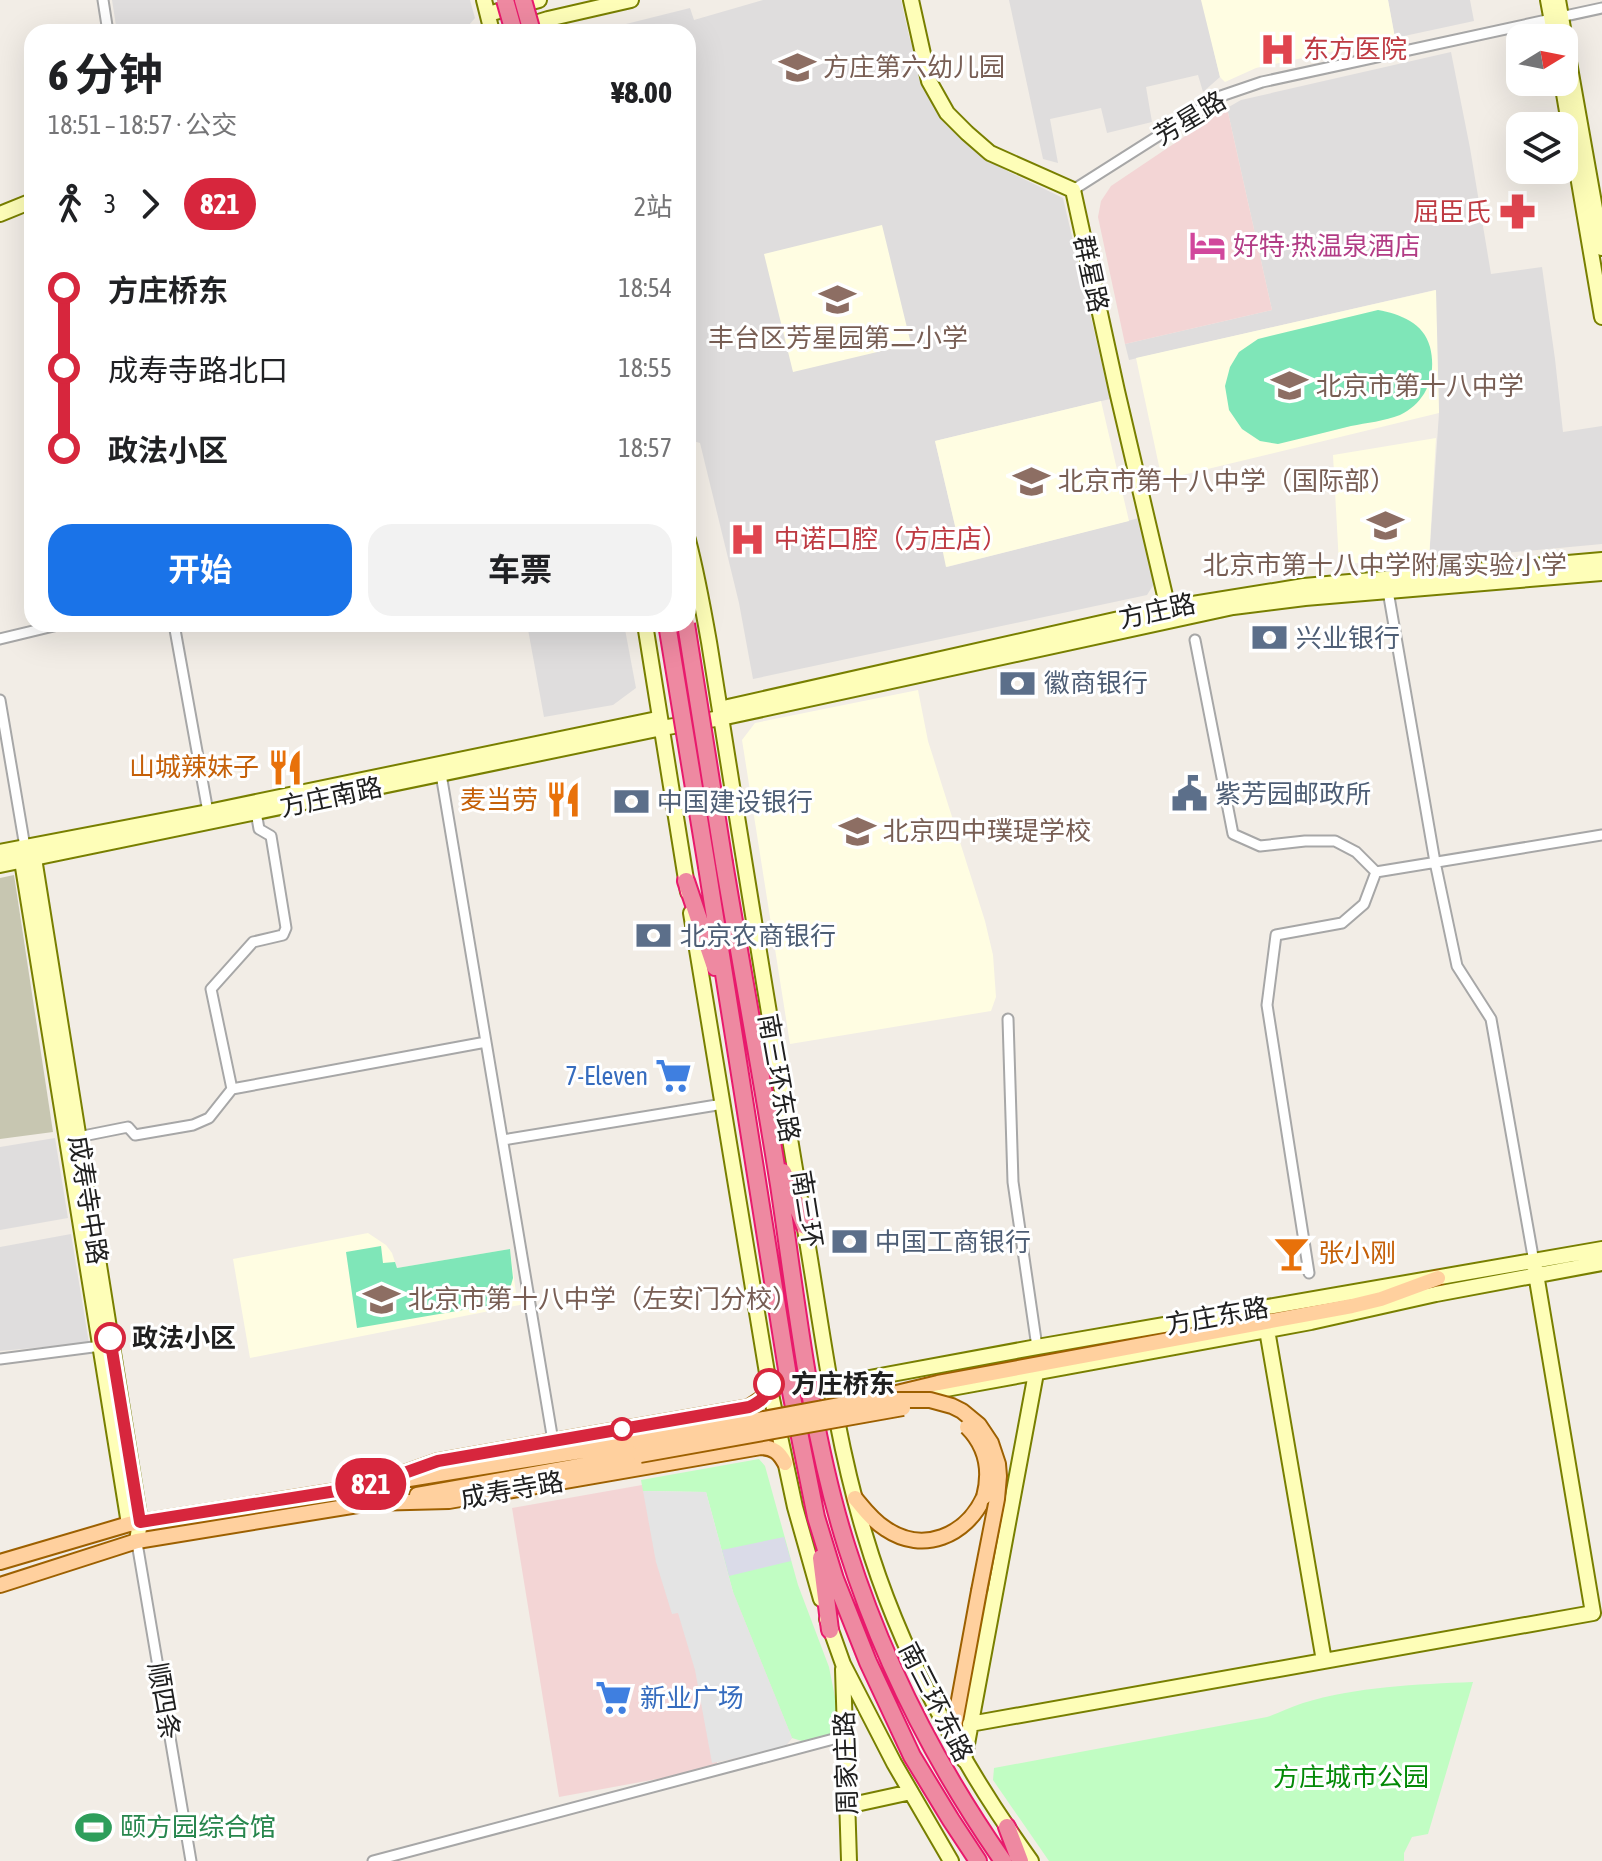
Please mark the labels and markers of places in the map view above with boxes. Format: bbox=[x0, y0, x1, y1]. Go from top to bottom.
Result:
hospital icon: 东方医院 bbox=[1258, 30, 1296, 68]
place label: 东方医院 bbox=[1303, 34, 1407, 64]
school or university icon: 方庄第六幼儿园 bbox=[778, 48, 816, 86]
place label: 方庄第六幼儿园 bbox=[823, 52, 1005, 82]
pharmacy icon: 屈臣氏 bbox=[1498, 193, 1536, 231]
place label: 屈臣氏 bbox=[1413, 197, 1491, 227]
hotel icon: 好特·热温泉酒店 bbox=[1188, 227, 1226, 265]
place label: 好特·热温泉酒店 bbox=[1233, 231, 1421, 261]
school or university icon: 丰台区芳星园第二小学 bbox=[819, 280, 857, 318]
place label: 丰台区芳星园第二小学 bbox=[708, 323, 968, 353]
school or university icon: 北京市第十八中学 bbox=[1271, 367, 1309, 405]
place label: 北京市第十八中学 bbox=[1316, 371, 1524, 401]
school or university icon: 北京市第十八中学（国际部） bbox=[1013, 462, 1051, 500]
place label: 北京市第十八中学（国际部） bbox=[1058, 466, 1396, 496]
school or university icon: 北京市第十八中学附属实验小学 bbox=[1366, 507, 1404, 545]
hospital icon: 中诺口腔（方庄店） bbox=[729, 520, 767, 558]
place label: 中诺口腔（方庄店） bbox=[774, 524, 1008, 554]
place label: 北京市第十八中学附属实验小学 bbox=[1203, 550, 1567, 580]
bank icon: 兴业银行 bbox=[1251, 619, 1289, 657]
place label: 兴业银行 bbox=[1296, 623, 1400, 653]
bank icon: 徽商银行 bbox=[999, 664, 1037, 702]
place label: 徽商银行 bbox=[1044, 668, 1148, 698]
restaurant icon: 山城辣妹子 bbox=[266, 748, 304, 786]
place label: 山城辣妹子 bbox=[129, 752, 259, 782]
public building icon: 紫芳园邮政所 bbox=[1170, 775, 1208, 813]
place label: 紫芳园邮政所 bbox=[1215, 779, 1371, 809]
restaurant icon: 麦当劳 bbox=[545, 781, 583, 819]
bank icon: 中国建设银行 bbox=[612, 783, 650, 821]
place label: 麦当劳 bbox=[460, 785, 538, 815]
place label: 中国建设银行 bbox=[657, 787, 813, 817]
school or university icon: 北京四中璞瑅学校 bbox=[838, 812, 876, 850]
place label: 北京四中璞瑅学校 bbox=[883, 816, 1091, 846]
bank icon: 北京农商银行 bbox=[635, 917, 673, 955]
place label: 北京农商银行 bbox=[680, 921, 836, 951]
supermarket icon: 7-Eleven bbox=[655, 1057, 693, 1095]
place label: 7-Eleven bbox=[565, 1061, 648, 1091]
bank icon: 中国工商银行 bbox=[830, 1223, 868, 1261]
place label: 中国工商银行 bbox=[875, 1227, 1031, 1257]
bar icon: 张小刚 bbox=[1273, 1234, 1311, 1272]
place label: 张小刚 bbox=[1318, 1238, 1396, 1268]
school or university icon: 北京市第十八中学（左安门分校） bbox=[363, 1280, 401, 1318]
place label: 北京市第十八中学（左安门分校） bbox=[408, 1284, 798, 1314]
marker: 政法小区 bbox=[95, 1323, 125, 1353]
place label: 政法小区 bbox=[132, 1323, 236, 1353]
marker: 方庄桥东 bbox=[754, 1369, 784, 1399]
place label: 方庄桥东 bbox=[791, 1369, 895, 1399]
unlabelled marker bbox=[611, 1418, 633, 1440]
supermarket icon: 新业广场 bbox=[595, 1679, 633, 1717]
place label: 新业广场 bbox=[640, 1683, 744, 1713]
sports icon: 颐方园综合馆 bbox=[75, 1808, 113, 1846]
place label: 颐方园综合馆 bbox=[120, 1812, 276, 1842]

